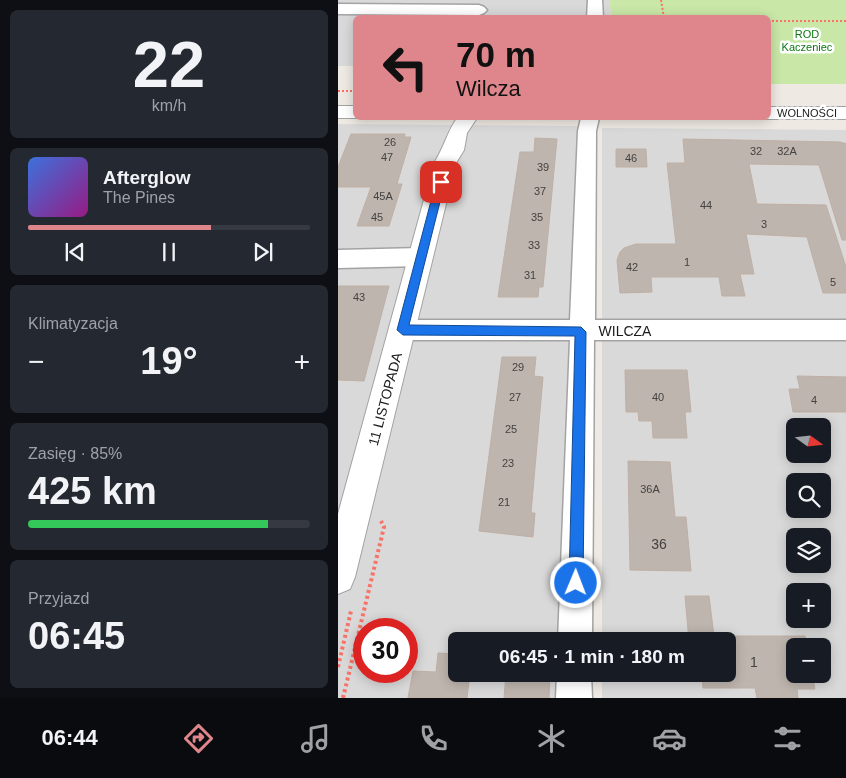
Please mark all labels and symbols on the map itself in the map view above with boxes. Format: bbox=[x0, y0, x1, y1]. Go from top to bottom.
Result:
park label: ROD Kaczeniec bbox=[782, 28, 833, 53]
street label: WOLNOŚCI bbox=[777, 107, 837, 119]
house number: 26 bbox=[384, 136, 396, 148]
house number: 32 bbox=[750, 145, 762, 157]
house number: 32A bbox=[777, 145, 797, 157]
house number: 47 bbox=[381, 151, 393, 163]
house number: 46 bbox=[625, 152, 637, 164]
pin bbox=[420, 161, 462, 203]
house number: 39 bbox=[537, 161, 549, 173]
house number: 37 bbox=[534, 185, 546, 197]
house number: 45A bbox=[373, 190, 393, 202]
house number: 44 bbox=[700, 199, 712, 211]
house number: 45 bbox=[371, 211, 383, 223]
house number: 35 bbox=[531, 211, 543, 223]
house number: 3 bbox=[761, 218, 767, 230]
house number: 33 bbox=[528, 239, 540, 251]
house number: 1 bbox=[684, 256, 690, 268]
house number: 42 bbox=[626, 261, 638, 273]
house number: 31 bbox=[524, 269, 536, 281]
house number: 5 bbox=[830, 276, 836, 288]
house number: 43 bbox=[353, 291, 365, 303]
street label: WILCZA bbox=[599, 323, 652, 339]
street label: 11 LISTOPADA bbox=[365, 350, 405, 447]
house number: 29 bbox=[512, 361, 524, 373]
house number: 27 bbox=[509, 391, 521, 403]
house number: 40 bbox=[652, 391, 664, 403]
house number: 4 bbox=[811, 394, 817, 406]
north arrow bbox=[786, 418, 830, 462]
house number: 25 bbox=[505, 423, 517, 435]
house number: 23 bbox=[502, 457, 514, 469]
house number: 36A bbox=[640, 483, 660, 495]
house number: 21 bbox=[498, 496, 510, 508]
house number: 36 bbox=[651, 536, 667, 552]
position arrow bbox=[549, 556, 601, 608]
speed limit sign: 30 bbox=[353, 618, 418, 683]
house number: 1 bbox=[750, 654, 758, 670]

